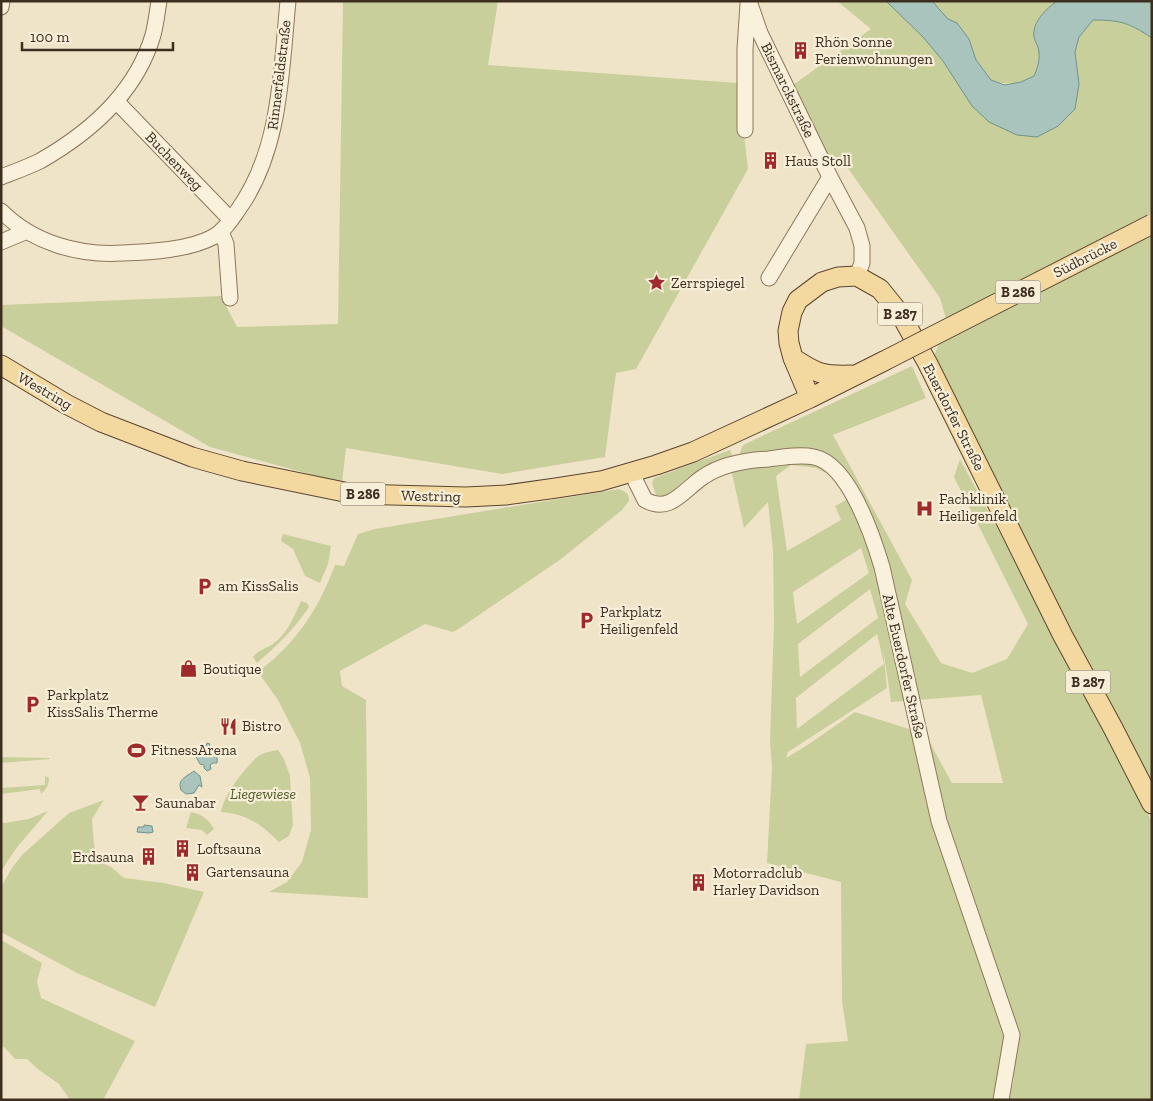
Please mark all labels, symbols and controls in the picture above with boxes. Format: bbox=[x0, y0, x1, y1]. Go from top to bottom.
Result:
street label: Rinnerfeldstraße bbox=[263, 19, 295, 131]
scale bar bbox=[22, 20, 174, 52]
text: 100 m bbox=[30, 28, 69, 46]
place label: Rhön Sonne Ferienwohnungen bbox=[815, 33, 933, 68]
street label: Bismarckstraße bbox=[757, 40, 819, 140]
building icon: Rhön Sonne Ferienwohnungen bbox=[791, 41, 811, 61]
street label: Buchenweg bbox=[142, 128, 206, 194]
building icon: Haus Stoll bbox=[761, 151, 781, 171]
place label: Haus Stoll bbox=[785, 152, 851, 170]
street label: Südbrücke bbox=[1050, 234, 1120, 282]
place icon: Zerrspiegel bbox=[647, 273, 667, 293]
place label: Zerrspiegel bbox=[671, 274, 745, 292]
road number: B 286 bbox=[996, 280, 1040, 304]
road number: B 287 bbox=[878, 302, 922, 326]
street label: Euerdorfer Straße bbox=[919, 360, 989, 474]
street label: Westring bbox=[15, 368, 75, 414]
road number: B 286 bbox=[340, 482, 386, 506]
street label: Westring bbox=[401, 486, 461, 506]
place label: Fachklinik Heiligenfeld bbox=[939, 490, 1018, 525]
hospital icon: Fachklinik Heiligenfeld bbox=[915, 498, 935, 518]
parking icon: am KissSalis bbox=[194, 576, 214, 596]
place label: am KissSalis bbox=[218, 577, 299, 595]
street label: Alte Euerdorfer Straße bbox=[879, 592, 929, 740]
place label: Parkplatz Heiligenfeld bbox=[600, 603, 679, 638]
parking icon: Parkplatz Heiligenfeld bbox=[576, 611, 596, 631]
shop icon: Boutique bbox=[179, 659, 199, 679]
place label: Boutique bbox=[203, 660, 261, 678]
road number: B 287 bbox=[1066, 670, 1110, 694]
place label: Parkplatz KissSalis Therme bbox=[47, 686, 158, 721]
parking icon: Parkplatz KissSalis Therme bbox=[23, 694, 43, 714]
restaurant icon: Bistro bbox=[218, 716, 238, 736]
place label: Bistro bbox=[242, 717, 282, 735]
sports icon: FitnessArena bbox=[127, 740, 147, 760]
place label: FitnessArena bbox=[151, 741, 237, 759]
park label: Liegewiese bbox=[230, 785, 296, 803]
bar icon: Saunabar bbox=[131, 793, 151, 813]
place label: Saunabar bbox=[155, 794, 216, 812]
building icon: Loftsauna bbox=[173, 839, 193, 859]
place label: Loftsauna bbox=[197, 840, 261, 858]
building icon: Erdsauna bbox=[138, 847, 158, 867]
place label: Erdsauna bbox=[73, 848, 134, 866]
building icon: Gartensauna bbox=[182, 862, 202, 882]
place label: Gartensauna bbox=[206, 863, 289, 881]
place label: Motorradclub Harley Davidson bbox=[713, 864, 820, 899]
building icon: Motorradclub Harley Davidson bbox=[689, 872, 709, 892]

